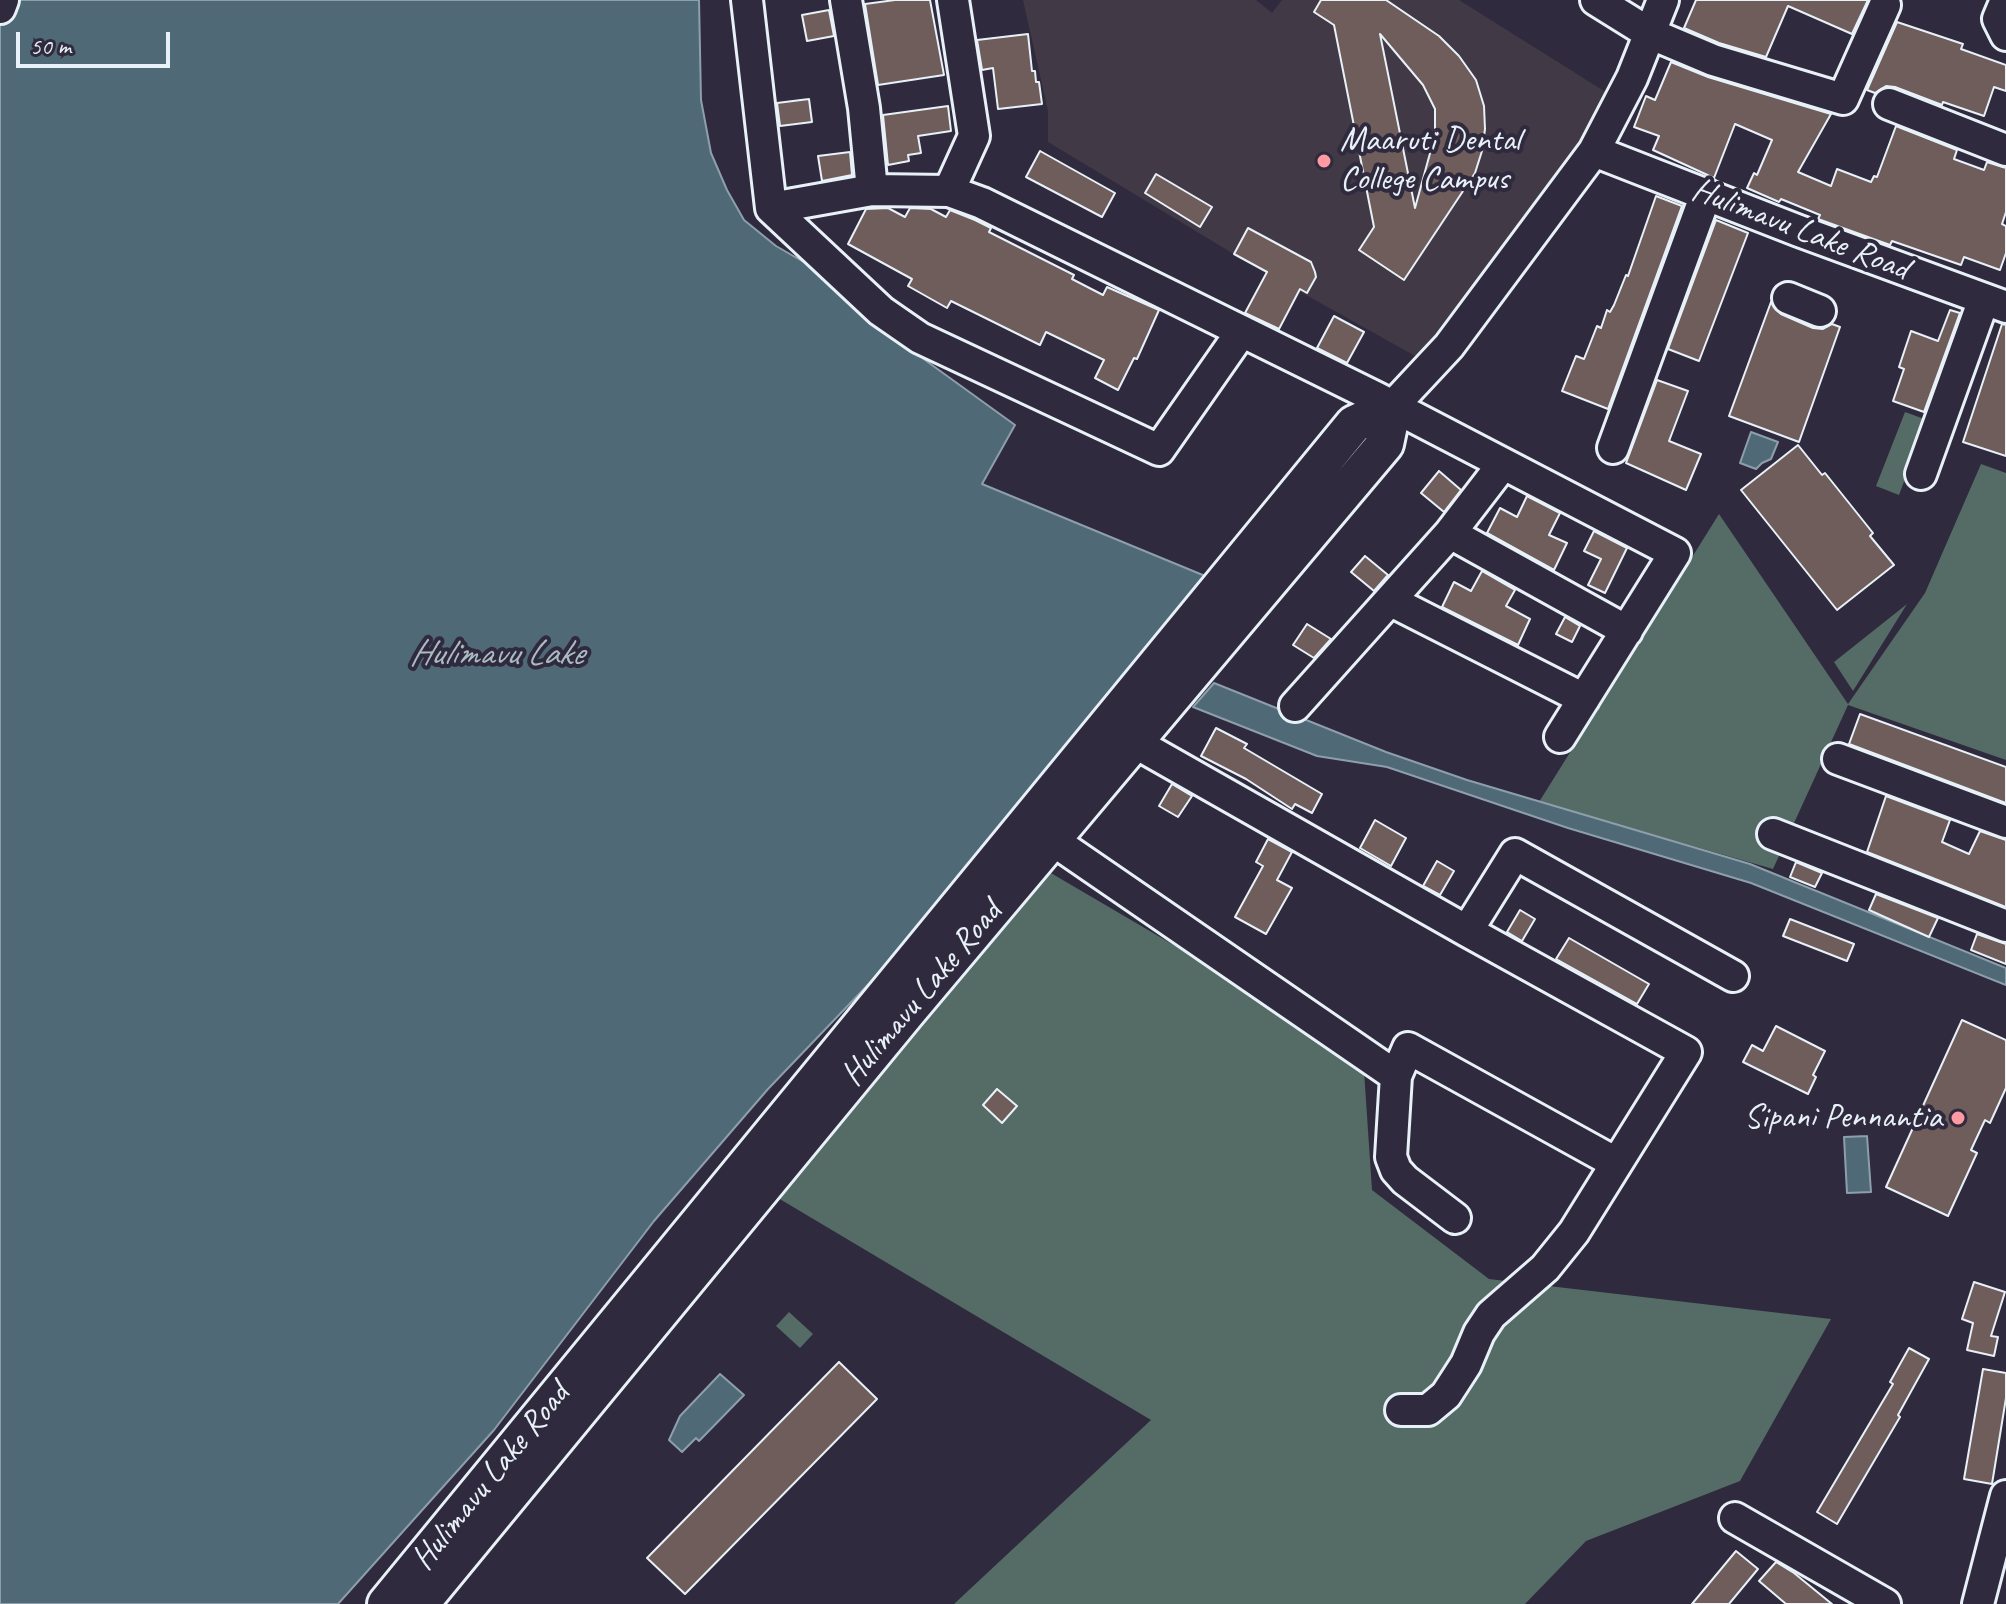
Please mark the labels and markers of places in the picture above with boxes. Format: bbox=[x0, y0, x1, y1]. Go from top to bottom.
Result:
place label: Maaruti Dental College Campus bbox=[1340, 121, 1521, 200]
marker: Maaruti Dental College Campus bbox=[1315, 152, 1333, 170]
place label: Sipani Pennantia bbox=[1744, 1098, 1942, 1138]
marker: Sipani Pennantia bbox=[1949, 1109, 1967, 1127]

